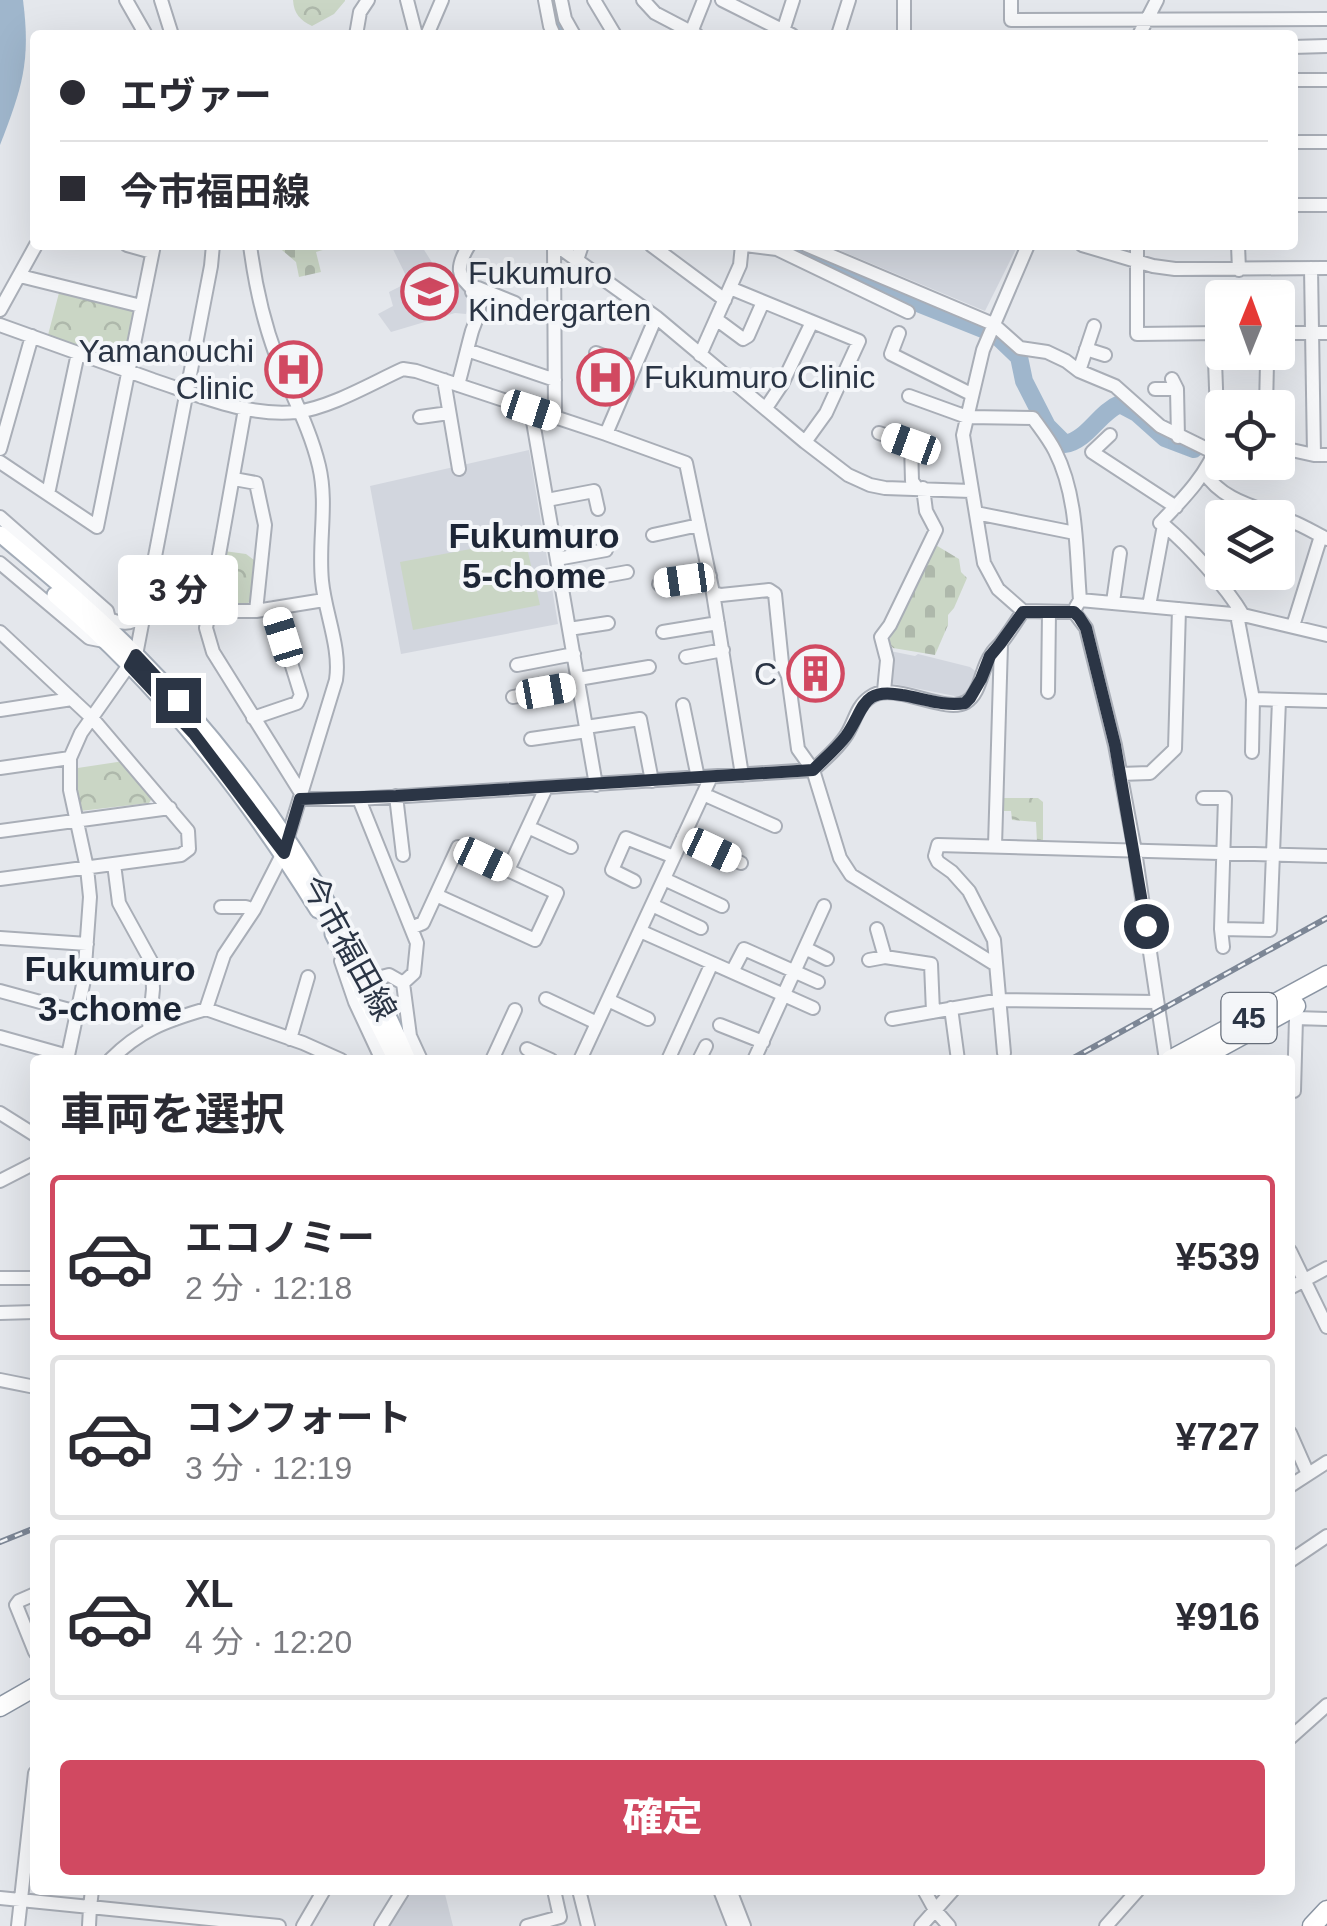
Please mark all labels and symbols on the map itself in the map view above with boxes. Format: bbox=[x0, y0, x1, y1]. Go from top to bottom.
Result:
place label: Fukumuro Kindergarten bbox=[468, 255, 651, 328]
school or university icon: Fukumuro Kindergarten bbox=[399, 261, 459, 321]
north arrow bbox=[1205, 280, 1295, 370]
place label: Yamanouchi Clinic bbox=[78, 333, 254, 406]
hospital icon: Yamanouchi Clinic bbox=[263, 339, 323, 399]
hospital icon: Fukumuro Clinic bbox=[575, 347, 635, 407]
place label: Fukumuro Clinic bbox=[644, 359, 875, 395]
car bbox=[498, 386, 564, 434]
car bbox=[878, 420, 944, 468]
district label: Fukumuro 5-chome bbox=[448, 516, 620, 595]
callout: 3 分 bbox=[118, 555, 238, 625]
car bbox=[652, 561, 716, 599]
car bbox=[260, 604, 306, 670]
building icon: C bbox=[786, 644, 846, 704]
place label: C bbox=[754, 656, 777, 692]
car bbox=[514, 671, 578, 711]
route end bbox=[156, 678, 201, 723]
car bbox=[678, 824, 746, 876]
car bbox=[449, 833, 517, 885]
street label: 今市福田線 bbox=[294, 869, 404, 1027]
route start bbox=[1124, 904, 1169, 949]
district label: Fukumuro 3-chome bbox=[24, 949, 196, 1028]
road number: 45 bbox=[1222, 993, 1276, 1043]

